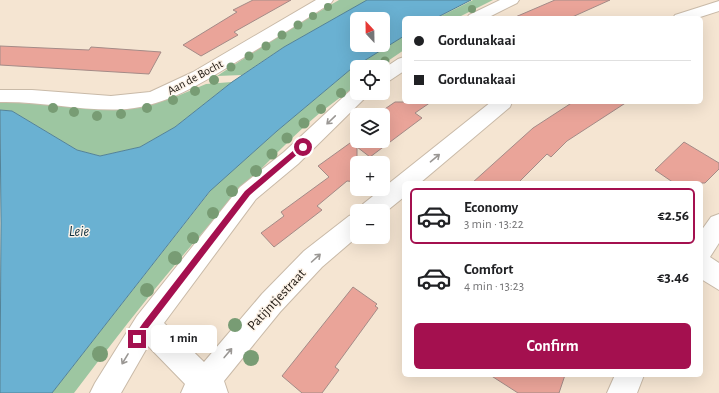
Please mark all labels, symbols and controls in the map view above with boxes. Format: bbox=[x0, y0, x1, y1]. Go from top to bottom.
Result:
north arrow bbox=[350, 12, 390, 52]
map controls bbox=[350, 12, 390, 244]
text: Gordunakaai bbox=[438, 33, 516, 48]
street label: Aan de Bocht bbox=[165, 57, 225, 97]
button: locate bbox=[350, 60, 390, 100]
text: Gordunakaai bbox=[438, 72, 516, 87]
button: layers bbox=[350, 108, 390, 148]
one-way arrow bbox=[326, 115, 336, 125]
route start bbox=[294, 138, 312, 156]
one-way arrow bbox=[430, 154, 440, 163]
button: + bbox=[350, 156, 390, 196]
icon: car bbox=[416, 198, 452, 234]
text: Economy bbox=[464, 200, 518, 215]
button: − bbox=[350, 204, 390, 244]
text: €2.56 bbox=[658, 208, 689, 223]
text: 3 min · 13:22 bbox=[464, 218, 524, 231]
water label: Leie bbox=[69, 224, 90, 239]
one-way arrow bbox=[310, 253, 321, 262]
icon: car bbox=[416, 260, 452, 296]
text: Comfort bbox=[464, 262, 513, 277]
street label: Patijntjestraat bbox=[245, 266, 309, 333]
text: €3.46 bbox=[657, 270, 689, 285]
text: 4 min · 13:23 bbox=[464, 280, 524, 293]
button: Confirm bbox=[414, 323, 691, 369]
callout: 1 min bbox=[151, 325, 217, 353]
route end bbox=[128, 330, 146, 348]
text: 1 min bbox=[170, 332, 198, 345]
one-way arrow bbox=[223, 348, 232, 359]
one-way arrow bbox=[121, 353, 129, 365]

